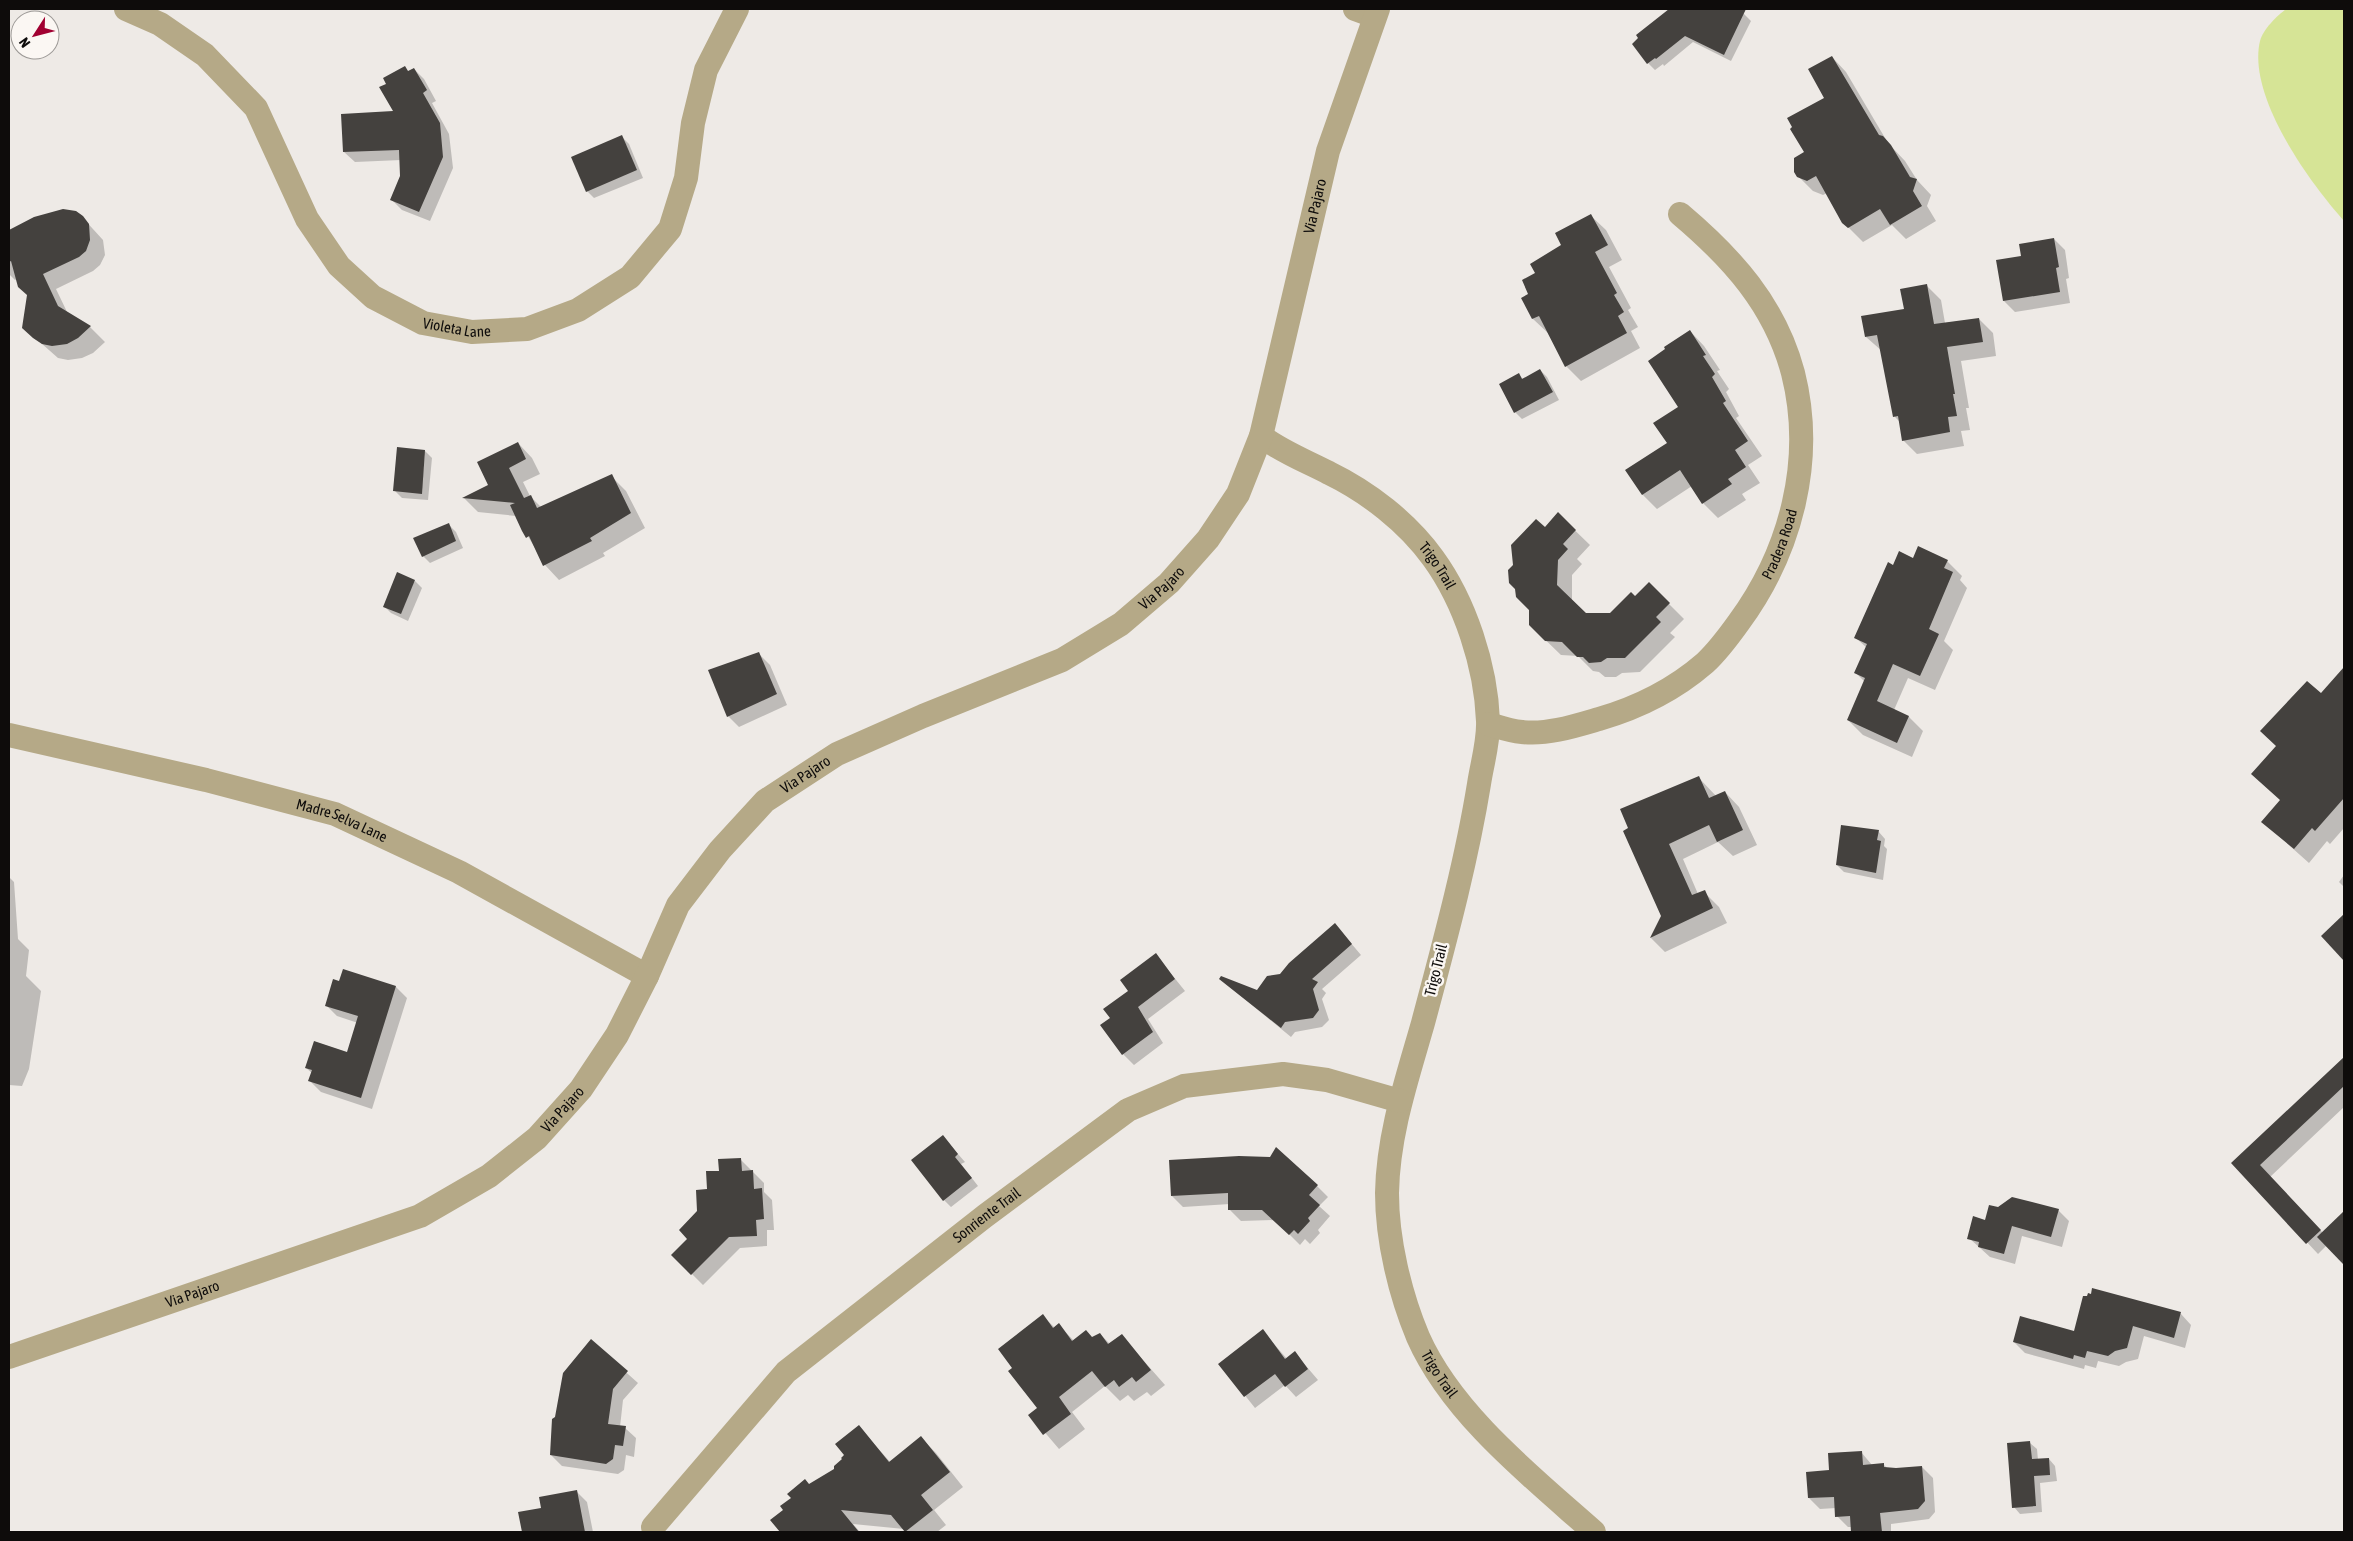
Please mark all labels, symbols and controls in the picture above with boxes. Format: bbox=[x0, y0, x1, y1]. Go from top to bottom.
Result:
north arrow bbox=[10, 10, 60, 60]
text: N bbox=[16, 35, 33, 51]
street label: Via Pajaro bbox=[1300, 177, 1329, 235]
street label: Violeta Lane bbox=[421, 314, 491, 340]
street label: Pradera Road bbox=[1758, 507, 1800, 582]
street label: Trigo Trail bbox=[1416, 538, 1460, 592]
street label: Via Pajaro bbox=[1135, 563, 1188, 613]
street label: Via Pajaro bbox=[777, 752, 833, 797]
street label: Madre Selva Lane bbox=[295, 795, 390, 845]
street label: Trigo Trail bbox=[1421, 942, 1450, 998]
street label: Via Pajaro bbox=[537, 1083, 587, 1135]
street label: Sonriente Trail bbox=[949, 1184, 1023, 1246]
street label: Via Pajaro bbox=[163, 1276, 222, 1311]
street label: Trigo Trail bbox=[1418, 1347, 1461, 1401]

